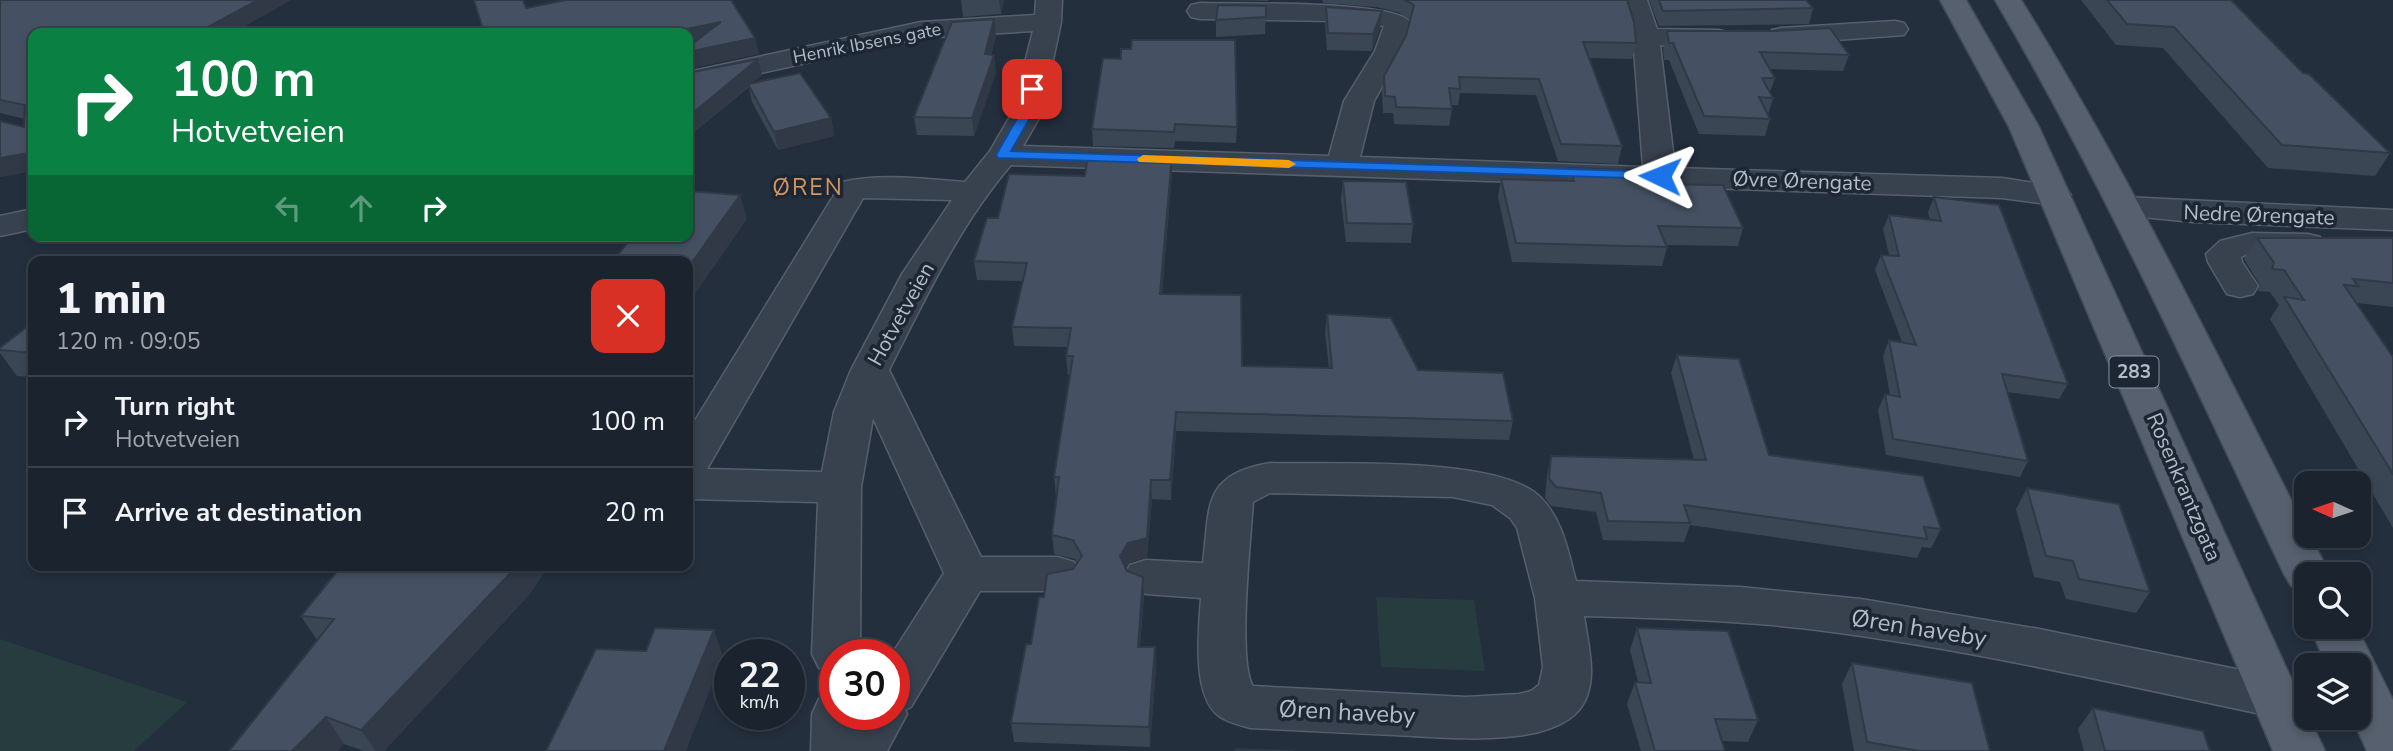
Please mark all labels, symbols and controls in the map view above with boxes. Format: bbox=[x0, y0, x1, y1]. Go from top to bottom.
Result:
street label: Henrik Ibsens gate bbox=[791, 17, 943, 69]
text: 100 m bbox=[171, 46, 315, 113]
icon: right bbox=[56, 56, 147, 147]
pin bbox=[1002, 59, 1062, 119]
icon: arrive bbox=[1013, 70, 1051, 108]
text: Hotvetveien bbox=[171, 110, 345, 153]
position arrow bbox=[1623, 139, 1697, 213]
street label: Øvre Ørengate bbox=[1732, 165, 1872, 197]
district label: ØREN bbox=[772, 172, 844, 203]
icon: left bbox=[269, 189, 307, 227]
icon: ahead bbox=[342, 189, 380, 227]
icon: right bbox=[415, 189, 453, 227]
street label: Nedre Ørengate bbox=[2183, 198, 2335, 232]
street label: Hotvetveien bbox=[861, 257, 941, 371]
text: 1 min bbox=[56, 271, 166, 328]
button: close bbox=[591, 279, 665, 353]
text: 120 m · 09:05 bbox=[56, 326, 201, 357]
road number: 283 bbox=[2110, 356, 2158, 388]
text: Turn right bbox=[115, 389, 234, 424]
icon: right bbox=[56, 403, 94, 441]
text: 100 m bbox=[589, 404, 665, 439]
street label: Rosenkrantzgata bbox=[2140, 409, 2228, 565]
text: Hotvetveien bbox=[115, 424, 240, 455]
north arrow bbox=[2294, 471, 2371, 548]
map controls bbox=[2294, 471, 2371, 730]
icon: arrive bbox=[56, 494, 94, 532]
text: Arrive at destination bbox=[115, 495, 362, 530]
text: 20 m bbox=[605, 495, 665, 530]
button: search bbox=[2294, 562, 2371, 639]
street label: Øren haveby bbox=[1849, 602, 1990, 655]
speed limit sign: 30 bbox=[819, 639, 910, 730]
text: 22 bbox=[738, 652, 781, 699]
button: layers bbox=[2294, 653, 2371, 730]
text: km/h bbox=[740, 690, 779, 714]
street label: Øren haveby bbox=[1278, 692, 1417, 732]

